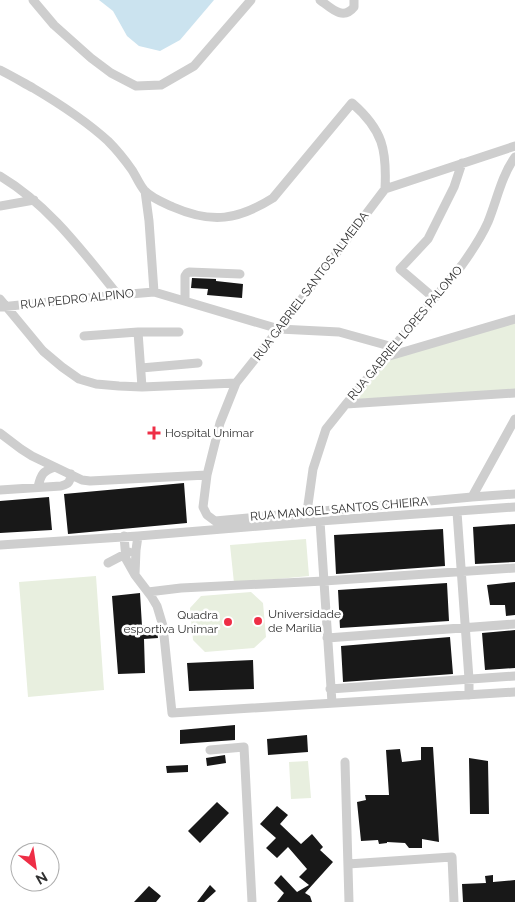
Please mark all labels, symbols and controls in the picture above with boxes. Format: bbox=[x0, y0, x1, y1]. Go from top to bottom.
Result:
street label: RUA GABRIEL SANTOS ALMEIDA bbox=[250, 209, 372, 363]
street label: RUA GABRIEL LOPES PALOMO bbox=[345, 263, 465, 403]
street label: RUA PEDRO ALPINO bbox=[20, 286, 134, 312]
marker: Hospital Unimar bbox=[147, 426, 161, 440]
place label: Hospital Unimar bbox=[165, 426, 254, 440]
street label: RUA MANOEL SANTOS CHIEIRA bbox=[250, 494, 428, 524]
place label: Universidade de Marília bbox=[268, 607, 341, 635]
place label: Quadra esportiva Unimar bbox=[124, 608, 219, 636]
marker: Universidade de Marília bbox=[252, 615, 264, 627]
marker: Quadra esportiva Unimar bbox=[222, 616, 234, 628]
north arrow bbox=[10, 842, 60, 892]
text: N bbox=[33, 869, 50, 888]

